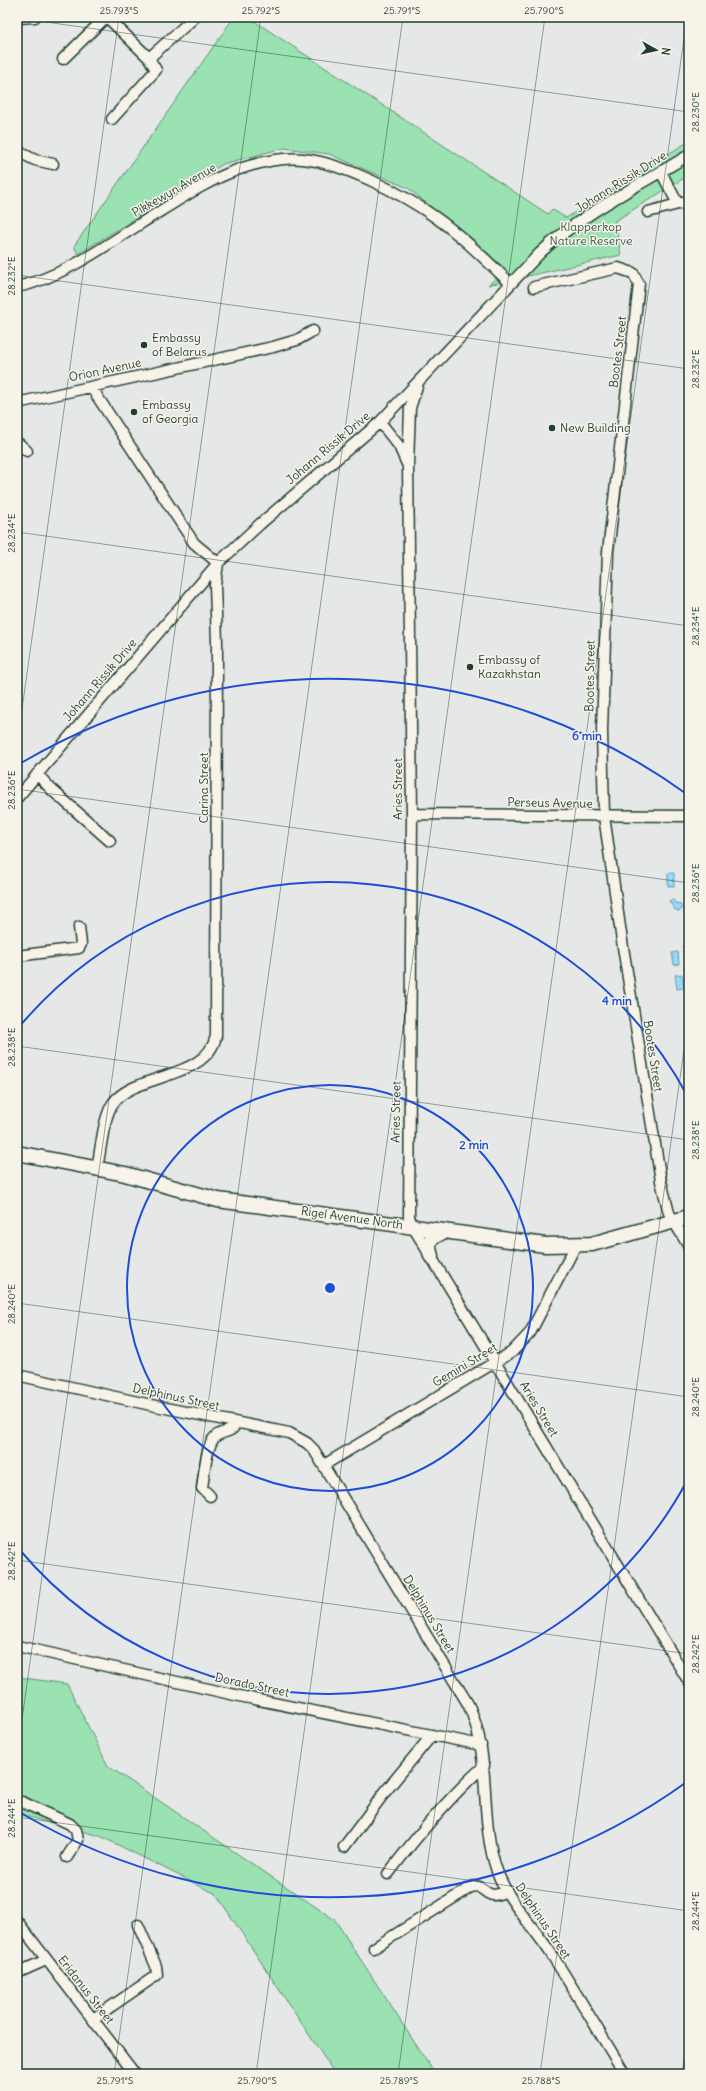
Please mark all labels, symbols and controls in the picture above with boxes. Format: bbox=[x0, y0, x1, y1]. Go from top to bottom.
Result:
text: 25.793°S bbox=[100, 4, 139, 17]
text: 25.792°S bbox=[242, 4, 281, 17]
text: 25.791°S bbox=[384, 4, 421, 17]
text: 25.790°S bbox=[524, 4, 564, 17]
north arrow bbox=[636, 30, 676, 70]
text: N bbox=[658, 47, 673, 56]
text: 28.230°E bbox=[689, 92, 702, 132]
street label: Johann Rissik Drive bbox=[572, 147, 669, 216]
street label: Pikkewyn Avenue bbox=[129, 159, 219, 220]
park label: Klapperkop Nature Reserve bbox=[550, 219, 632, 248]
text: 28.232°E bbox=[5, 256, 18, 296]
street label: Bootes Street bbox=[606, 315, 629, 389]
place label: Embassy of Belarus bbox=[152, 330, 207, 359]
marker: Embassy of Belarus bbox=[139, 340, 149, 350]
text: 28.232°E bbox=[689, 349, 702, 389]
street label: Orion Avenue bbox=[67, 355, 142, 385]
place label: Embassy of Georgia bbox=[142, 397, 198, 426]
marker: Embassy of Georgia bbox=[129, 407, 139, 417]
street label: Johann Rissik Drive bbox=[283, 408, 373, 487]
place label: New Building bbox=[560, 420, 631, 435]
marker: New Building bbox=[547, 423, 557, 433]
text: 28.234°E bbox=[5, 513, 18, 553]
text: 28.234°E bbox=[689, 606, 702, 646]
street label: Johann Rissik Drive bbox=[60, 635, 140, 724]
street label: Bootes Street bbox=[581, 640, 598, 712]
place label: Embassy of Kazakhstan bbox=[478, 652, 541, 681]
marker: Embassy of Kazakhstan bbox=[465, 662, 475, 672]
text: 6 min bbox=[572, 728, 602, 743]
street label: Carina Street bbox=[196, 753, 211, 823]
street label: Aries Street bbox=[390, 758, 405, 820]
text: 28.236°E bbox=[5, 770, 18, 810]
street label: Perseus Avenue bbox=[507, 794, 593, 811]
text: 28.236°E bbox=[689, 863, 702, 903]
text: 4 min bbox=[602, 993, 632, 1008]
street label: Bootes Street bbox=[640, 1019, 667, 1093]
text: 28.238°E bbox=[5, 1027, 18, 1067]
street label: Aries Street bbox=[387, 1081, 404, 1143]
text: 28.238°E bbox=[689, 1120, 702, 1160]
text: 2 min bbox=[459, 1137, 489, 1152]
street label: Rigel Avenue North bbox=[300, 1203, 404, 1232]
centre of rings bbox=[323, 1281, 337, 1295]
text: 28.240°E bbox=[5, 1284, 18, 1324]
street label: Gemini Street bbox=[430, 1339, 500, 1390]
text: 28.240°E bbox=[689, 1377, 702, 1417]
street label: Aries Street bbox=[517, 1378, 562, 1439]
street label: Delphinus Street bbox=[131, 1380, 221, 1413]
text: 28.242°E bbox=[5, 1541, 18, 1581]
street label: Delphinus Street bbox=[400, 1572, 459, 1655]
text: 28.242°E bbox=[689, 1634, 702, 1674]
street label: Dorado Street bbox=[214, 1669, 291, 1700]
text: 28.244°E bbox=[5, 1798, 18, 1838]
street label: Delphinus Street bbox=[512, 1880, 574, 1962]
text: 28.244°E bbox=[689, 1891, 702, 1931]
street label: Eridanus Street bbox=[55, 1952, 118, 2027]
text: 25.791°S bbox=[97, 2074, 134, 2087]
text: 25.790°S bbox=[237, 2074, 277, 2087]
text: 25.789°S bbox=[380, 2074, 419, 2087]
text: 25.788°S bbox=[522, 2074, 561, 2087]

